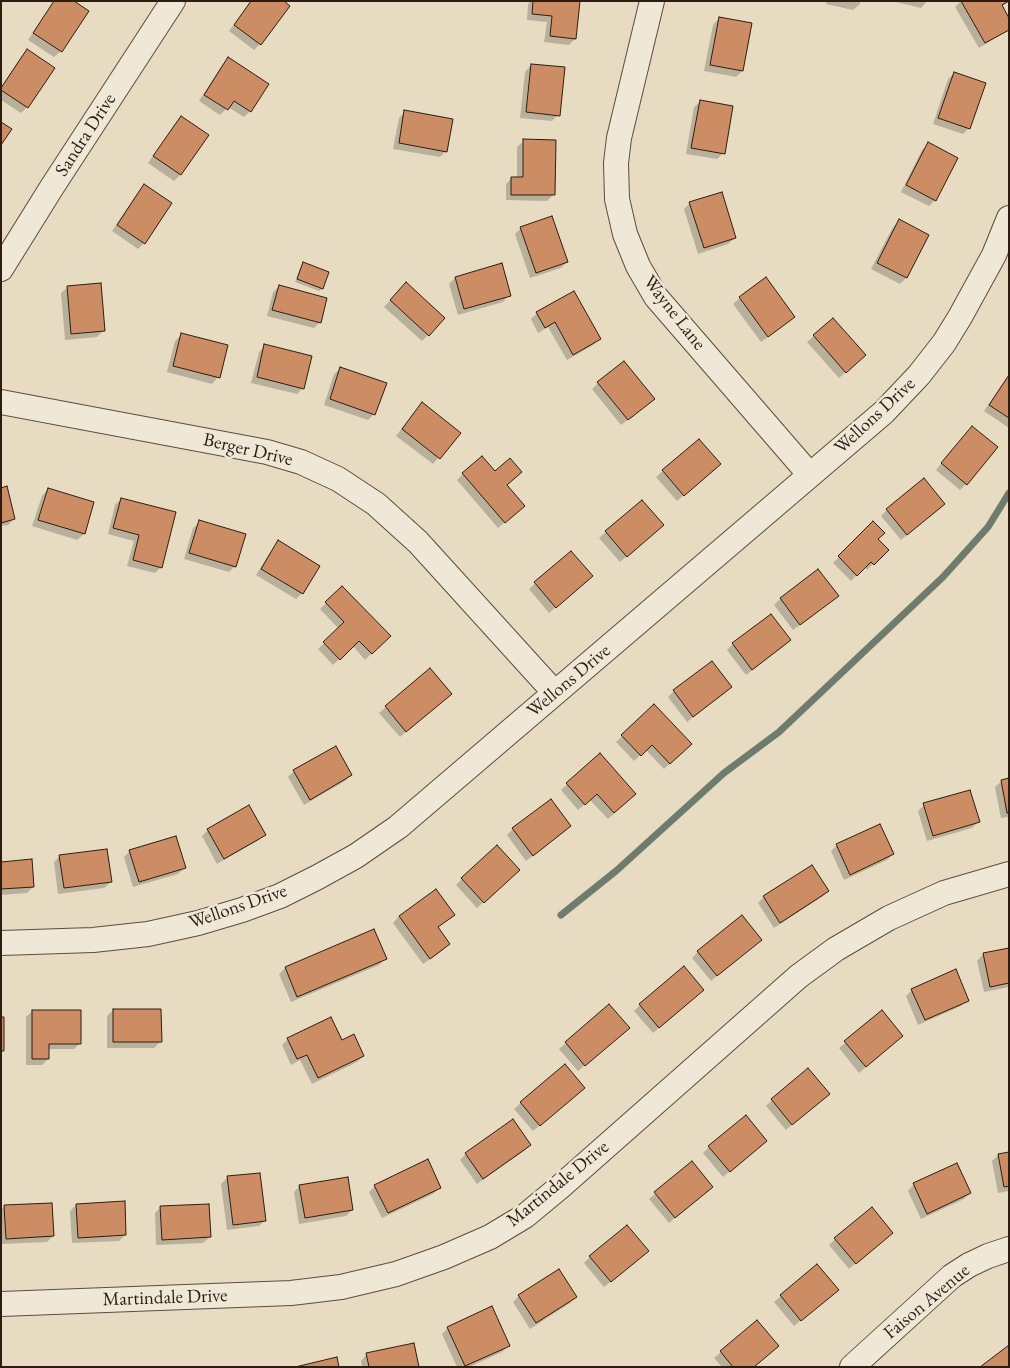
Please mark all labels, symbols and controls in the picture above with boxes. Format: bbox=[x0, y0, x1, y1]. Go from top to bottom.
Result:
street label: Sandra Drive bbox=[51, 89, 121, 181]
street label: Wayne Lane bbox=[638, 271, 710, 355]
street label: Wellons Drive bbox=[830, 373, 920, 459]
street label: Berger Drive bbox=[201, 429, 295, 471]
street label: Wellons Drive bbox=[523, 639, 615, 723]
street label: Wellons Drive bbox=[186, 880, 290, 934]
street label: Martindale Drive bbox=[502, 1136, 614, 1232]
street label: Faison Avenue bbox=[879, 1259, 975, 1345]
street label: Martindale Drive bbox=[102, 1284, 228, 1312]

